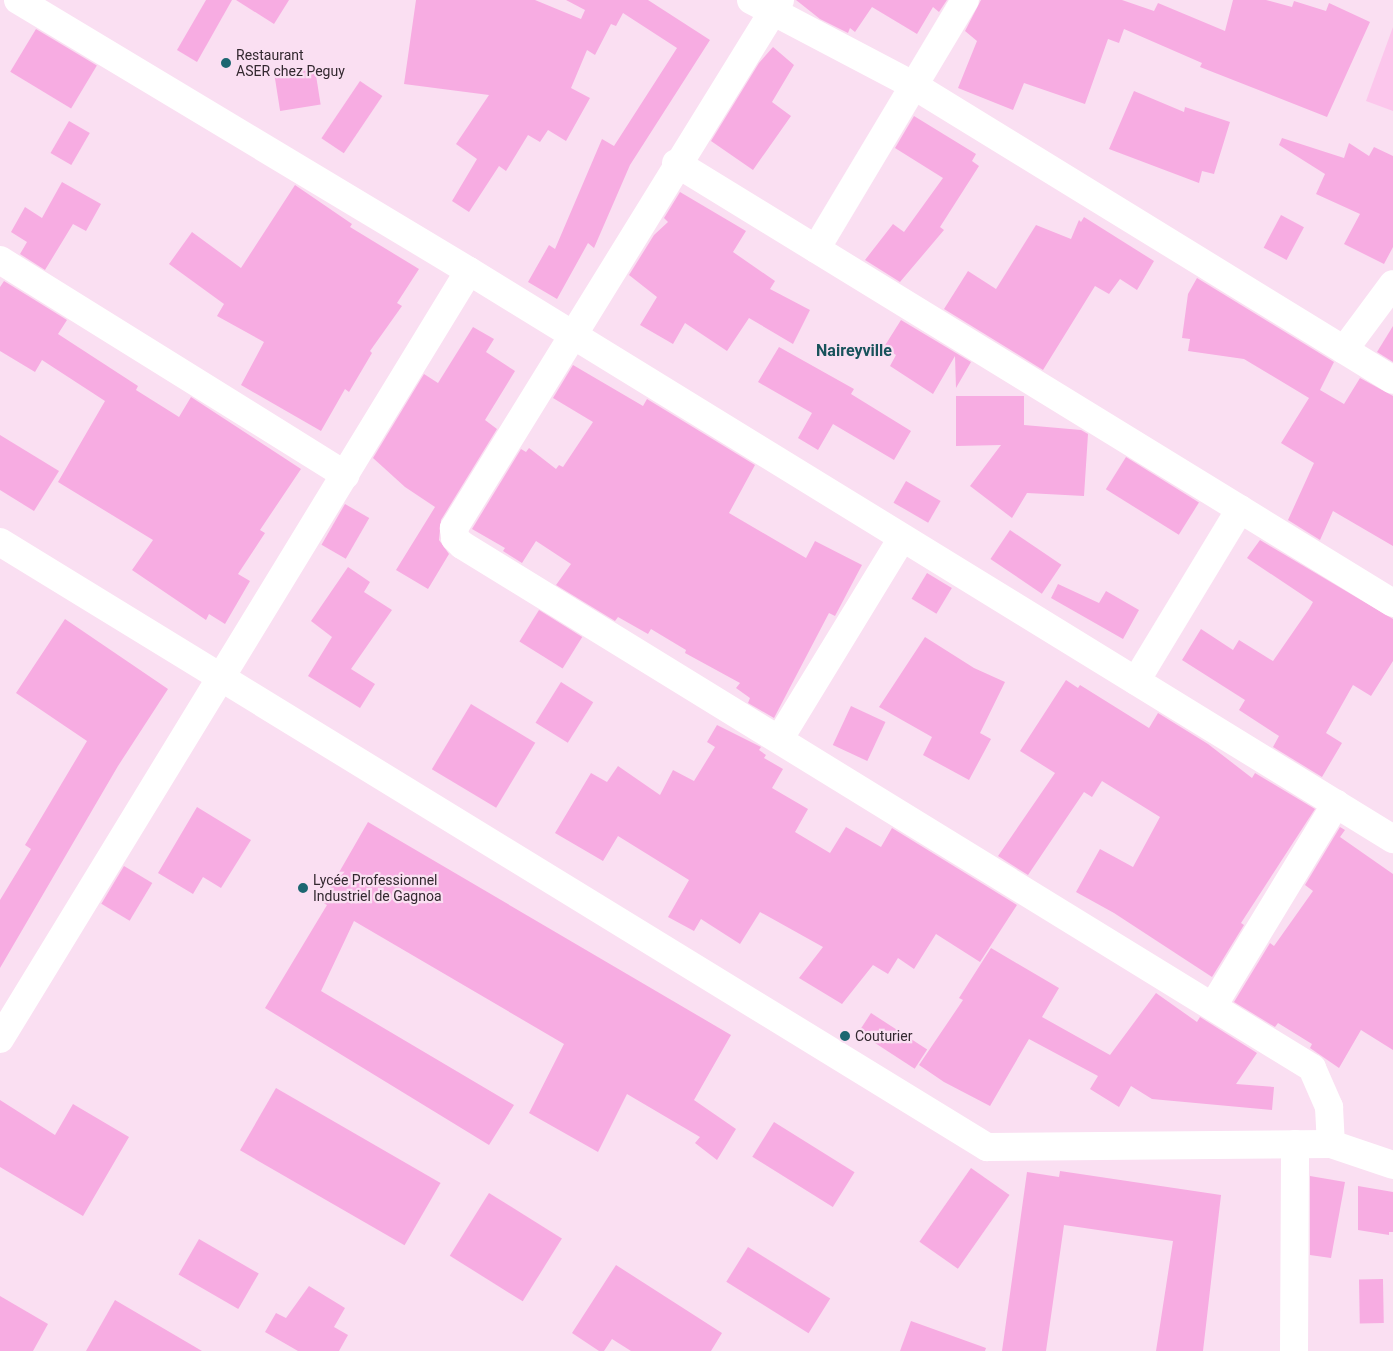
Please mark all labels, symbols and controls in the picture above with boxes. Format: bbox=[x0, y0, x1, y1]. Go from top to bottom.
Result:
place label: Restaurant ASER chez Peguy bbox=[236, 47, 345, 80]
marker: Restaurant ASER chez Peguy bbox=[220, 57, 232, 69]
district label: Naireyville bbox=[816, 341, 892, 361]
place label: Lycée Professionnel Industriel de Gagnoa bbox=[313, 872, 442, 904]
marker: Lycée Professionnel Industriel de Gagnoa bbox=[297, 882, 309, 894]
place label: Couturier bbox=[855, 1028, 912, 1044]
marker: Couturier bbox=[839, 1030, 851, 1042]

